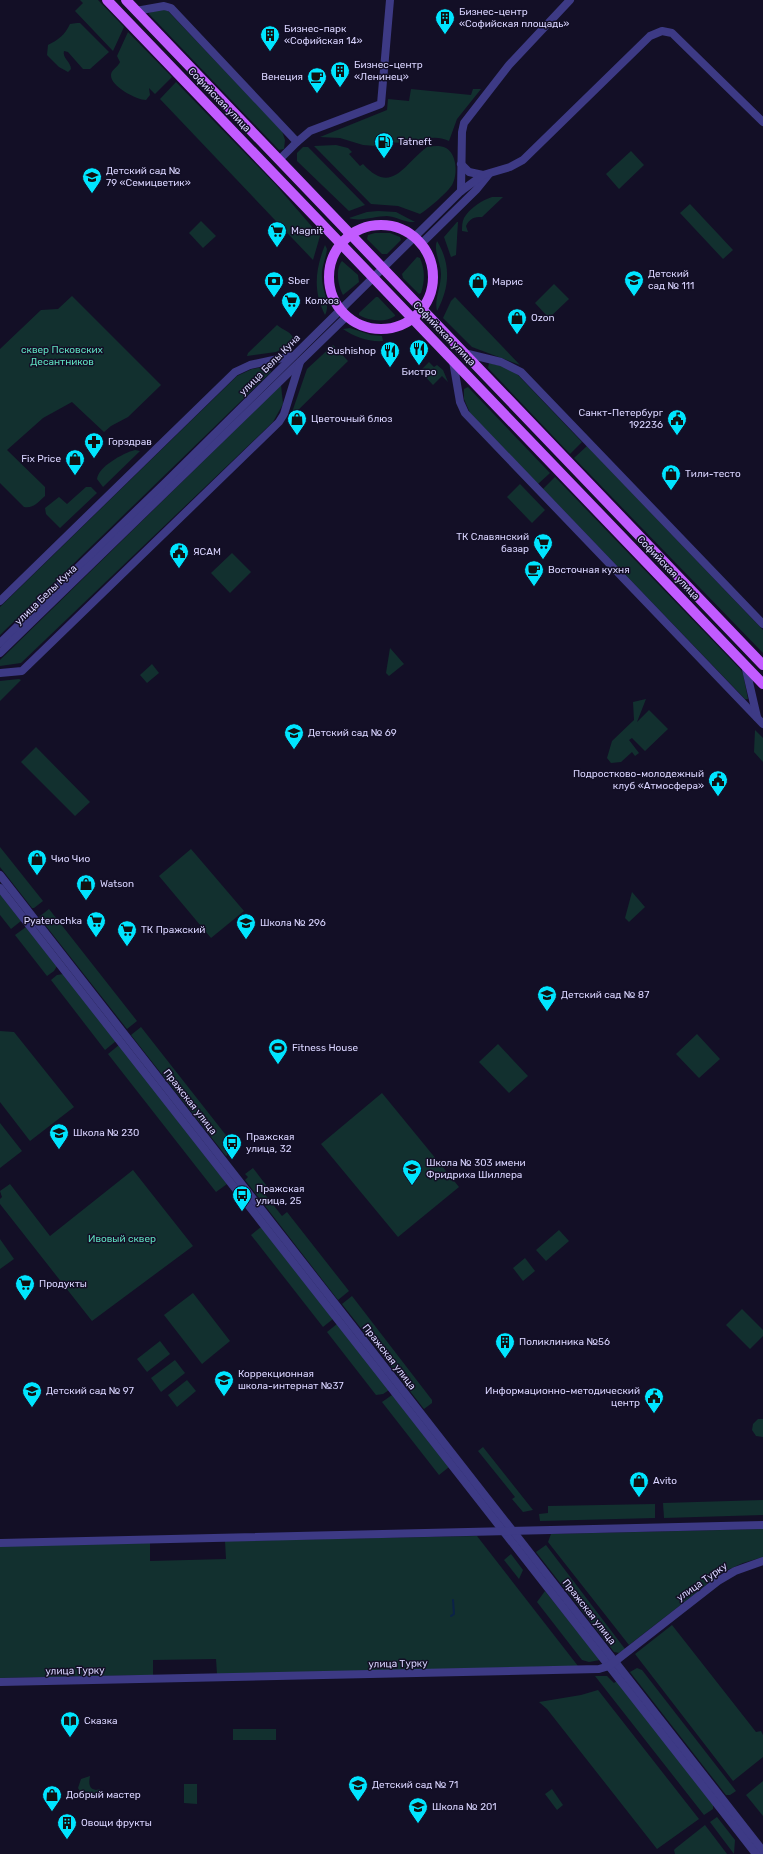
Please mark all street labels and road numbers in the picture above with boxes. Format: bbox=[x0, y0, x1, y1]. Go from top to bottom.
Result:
street label: Софийская улица bbox=[185, 65, 253, 135]
street label: Софийская улица bbox=[410, 299, 478, 369]
street label: улица Белы Куна bbox=[237, 332, 303, 398]
street label: Софийская улица bbox=[634, 533, 702, 603]
street label: улица Белы Куна bbox=[13, 562, 79, 628]
street label: Пражская улица bbox=[161, 1067, 219, 1137]
street label: Пражская улица bbox=[360, 1322, 418, 1392]
street label: улица Турку bbox=[674, 1560, 730, 1604]
street label: Пражская улица bbox=[560, 1577, 618, 1647]
street label: улица Турку bbox=[368, 1657, 428, 1671]
street label: улица Турку bbox=[45, 1664, 105, 1678]

